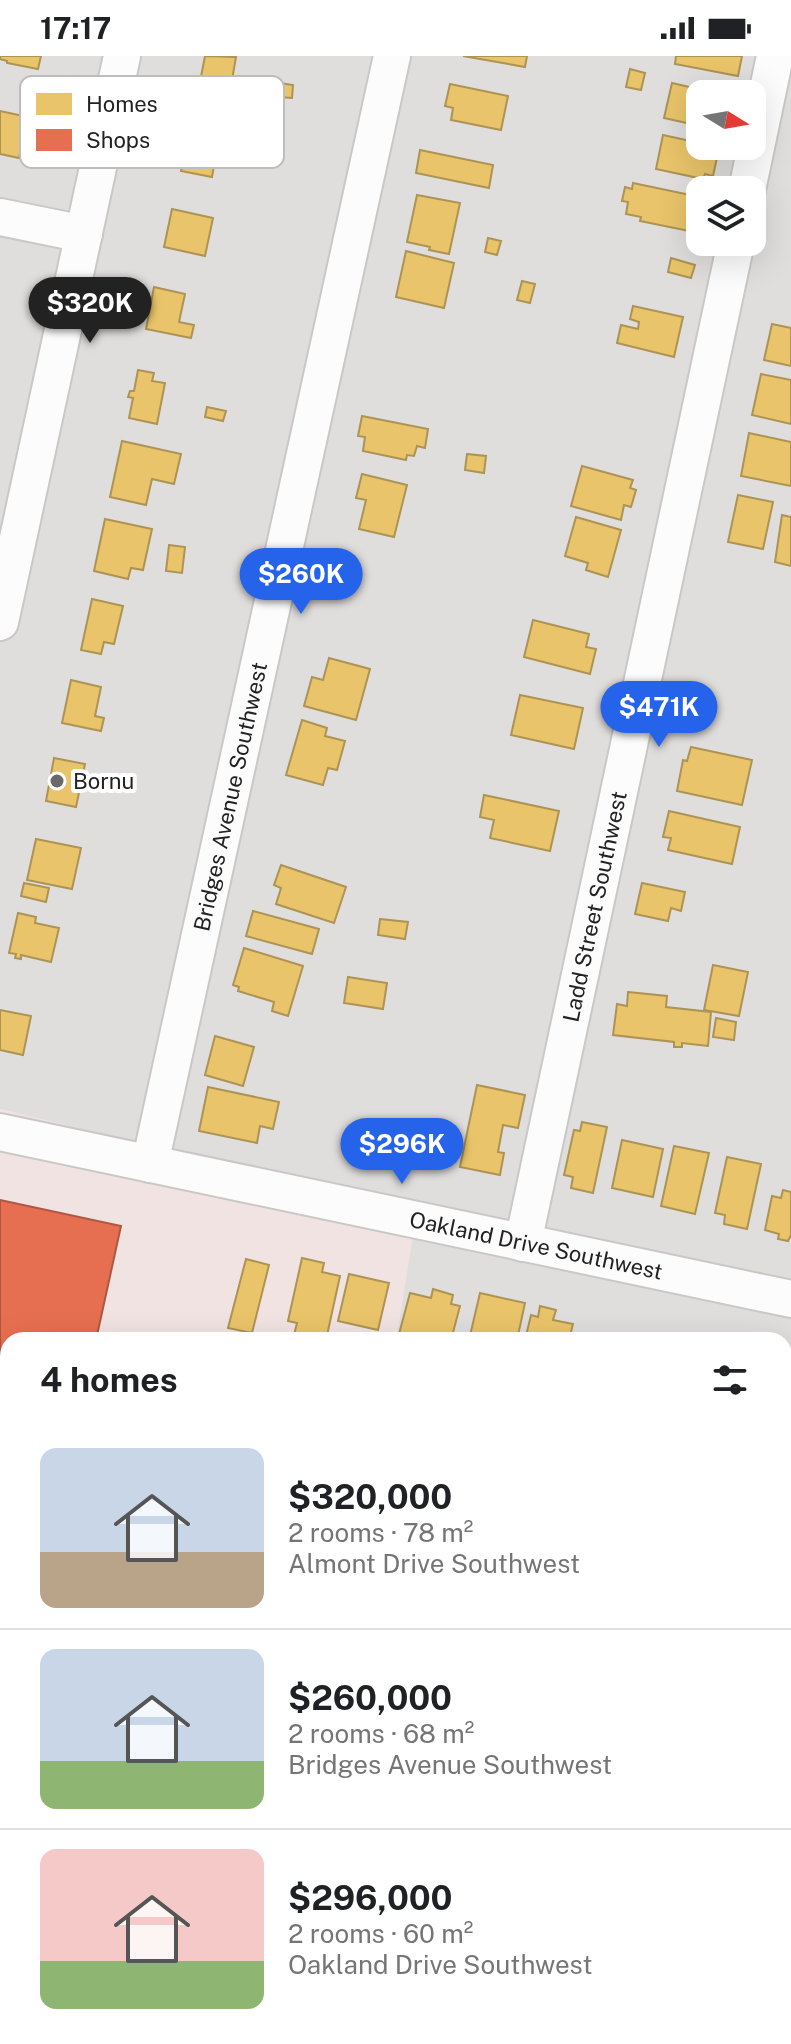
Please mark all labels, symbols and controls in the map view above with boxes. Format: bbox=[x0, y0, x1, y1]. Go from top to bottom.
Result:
text: 17:17 bbox=[40, 10, 111, 46]
legend bbox=[20, 76, 284, 168]
north arrow bbox=[686, 80, 766, 160]
map controls bbox=[686, 80, 766, 256]
text: Homes bbox=[86, 91, 158, 117]
text: Shops bbox=[86, 127, 150, 153]
button: layers bbox=[686, 176, 766, 256]
pin: $320K bbox=[34, 277, 146, 345]
text: $320K bbox=[47, 287, 133, 318]
pin: $260K bbox=[245, 548, 357, 616]
text: $260K bbox=[258, 558, 344, 589]
street label: Bridges Avenue Southwest bbox=[188, 660, 272, 934]
pin: $471K bbox=[603, 681, 715, 749]
text: $471K bbox=[618, 691, 700, 722]
place label: Bornu bbox=[73, 768, 134, 794]
marker: Bornu bbox=[48, 772, 66, 790]
street label: Ladd Street Southwest bbox=[557, 789, 632, 1024]
pin: $296K bbox=[346, 1118, 458, 1186]
text: $296K bbox=[358, 1128, 446, 1159]
street label: Oakland Drive Southwest bbox=[407, 1206, 665, 1285]
icon: filters bbox=[708, 1358, 752, 1402]
text: 4 homes bbox=[40, 1360, 178, 1400]
text: $320,000 bbox=[288, 1477, 452, 1517]
icon: home bbox=[104, 1480, 200, 1576]
text: 2 rooms · 78 m² bbox=[288, 1517, 473, 1548]
text: Almont Drive Southwest bbox=[288, 1548, 580, 1579]
text: $260,000 bbox=[288, 1678, 452, 1718]
icon: home bbox=[104, 1681, 200, 1777]
text: 2 rooms · 68 m² bbox=[288, 1718, 474, 1749]
text: Bridges Avenue Southwest bbox=[288, 1749, 612, 1780]
text: $296,000 bbox=[288, 1878, 452, 1918]
icon: home bbox=[104, 1881, 200, 1977]
text: 2 rooms · 60 m² bbox=[288, 1918, 473, 1949]
text: Oakland Drive Southwest bbox=[288, 1949, 593, 1980]

